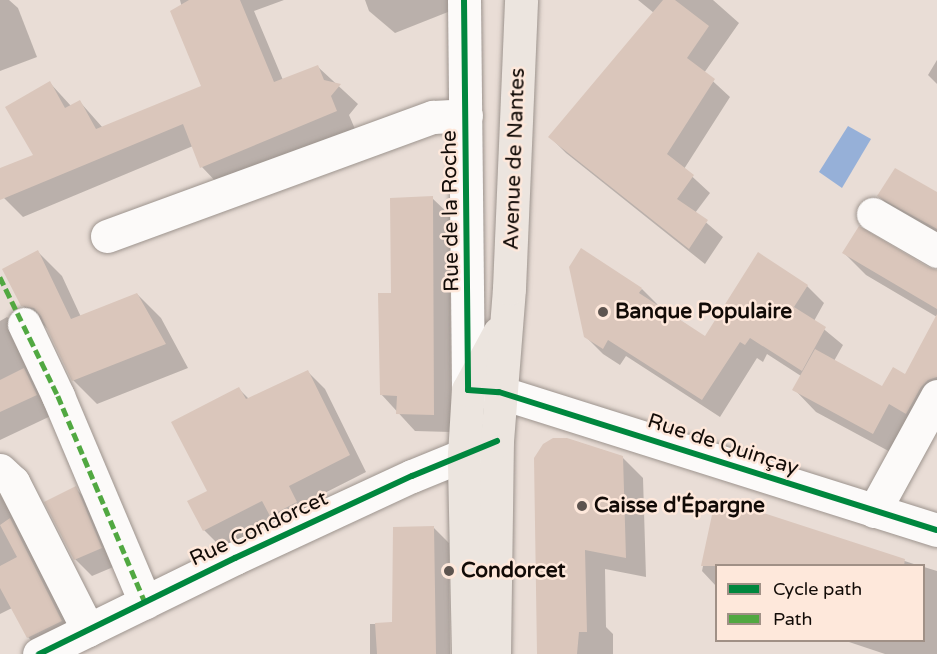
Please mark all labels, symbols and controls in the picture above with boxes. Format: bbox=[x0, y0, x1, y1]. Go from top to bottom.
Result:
street label: Avenue de Nantes bbox=[499, 67, 531, 251]
street label: Rue de la Roche bbox=[437, 130, 465, 292]
place label: Banque Populaire bbox=[615, 299, 792, 325]
marker: Banque Populaire bbox=[596, 305, 610, 319]
street label: Rue de Quinçay bbox=[644, 409, 802, 481]
street label: Rue Condorcet bbox=[186, 486, 332, 572]
place label: Caisse d'Épargne bbox=[594, 493, 765, 519]
marker: Caisse d'Épargne bbox=[575, 499, 589, 513]
place label: Condorcet bbox=[461, 558, 566, 584]
marker: Condorcet bbox=[442, 564, 456, 578]
legend bbox=[715, 564, 925, 642]
text: Cycle path bbox=[773, 578, 862, 600]
text: Path bbox=[773, 608, 812, 630]

